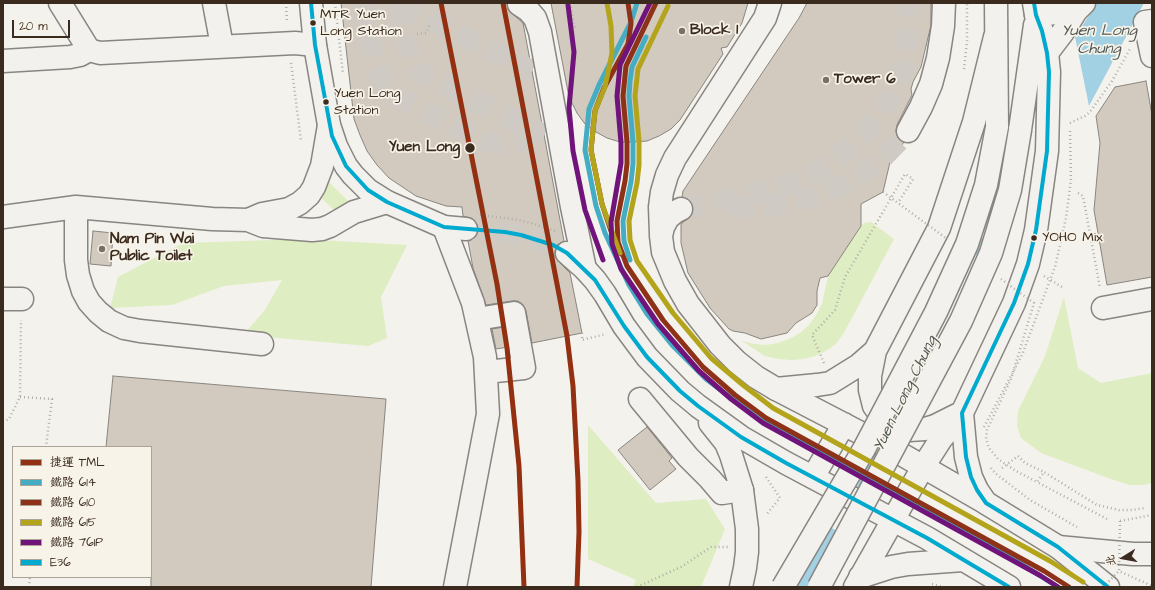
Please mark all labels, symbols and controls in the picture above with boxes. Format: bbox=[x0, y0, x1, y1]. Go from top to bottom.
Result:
place label: MTR Yuen Long Station bbox=[320, 7, 402, 40]
scale bar bbox=[14, 12, 72, 38]
text: 20 m bbox=[19, 18, 48, 35]
marker: MTR Yuen Long Station bbox=[308, 18, 318, 28]
place label: Block 1 bbox=[690, 22, 738, 40]
water label: Yuen Long Chung bbox=[1061, 22, 1137, 60]
marker: Block 1 bbox=[677, 26, 687, 36]
place label: Tower 6 bbox=[834, 71, 896, 89]
marker: Tower 6 bbox=[821, 75, 831, 85]
place label: Yuen Long Station bbox=[334, 86, 401, 118]
marker: Yuen Long Station bbox=[321, 97, 331, 107]
place label: Yuen Long bbox=[389, 139, 460, 157]
marker: Yuen Long bbox=[463, 141, 477, 155]
place label: YOHO Mix bbox=[1042, 230, 1103, 246]
place label: Nam Pin Wai Public Toilet bbox=[110, 231, 194, 266]
marker: YOHO Mix bbox=[1029, 233, 1039, 243]
marker: Nam Pin Wai Public Toilet bbox=[97, 244, 107, 254]
water label: Yuen Long Chung bbox=[870, 333, 942, 455]
legend bbox=[12, 446, 152, 578]
text: 捷運 TML bbox=[50, 454, 105, 471]
text: 鐵路 614 bbox=[50, 474, 96, 491]
text: 鐵路 610 bbox=[50, 494, 95, 511]
text: 鐵路 615 bbox=[50, 514, 96, 531]
text: 鐵路 761P bbox=[50, 534, 103, 551]
north arrow bbox=[1103, 538, 1143, 578]
text: E36 bbox=[50, 554, 71, 571]
text: 北 bbox=[1102, 554, 1119, 567]

